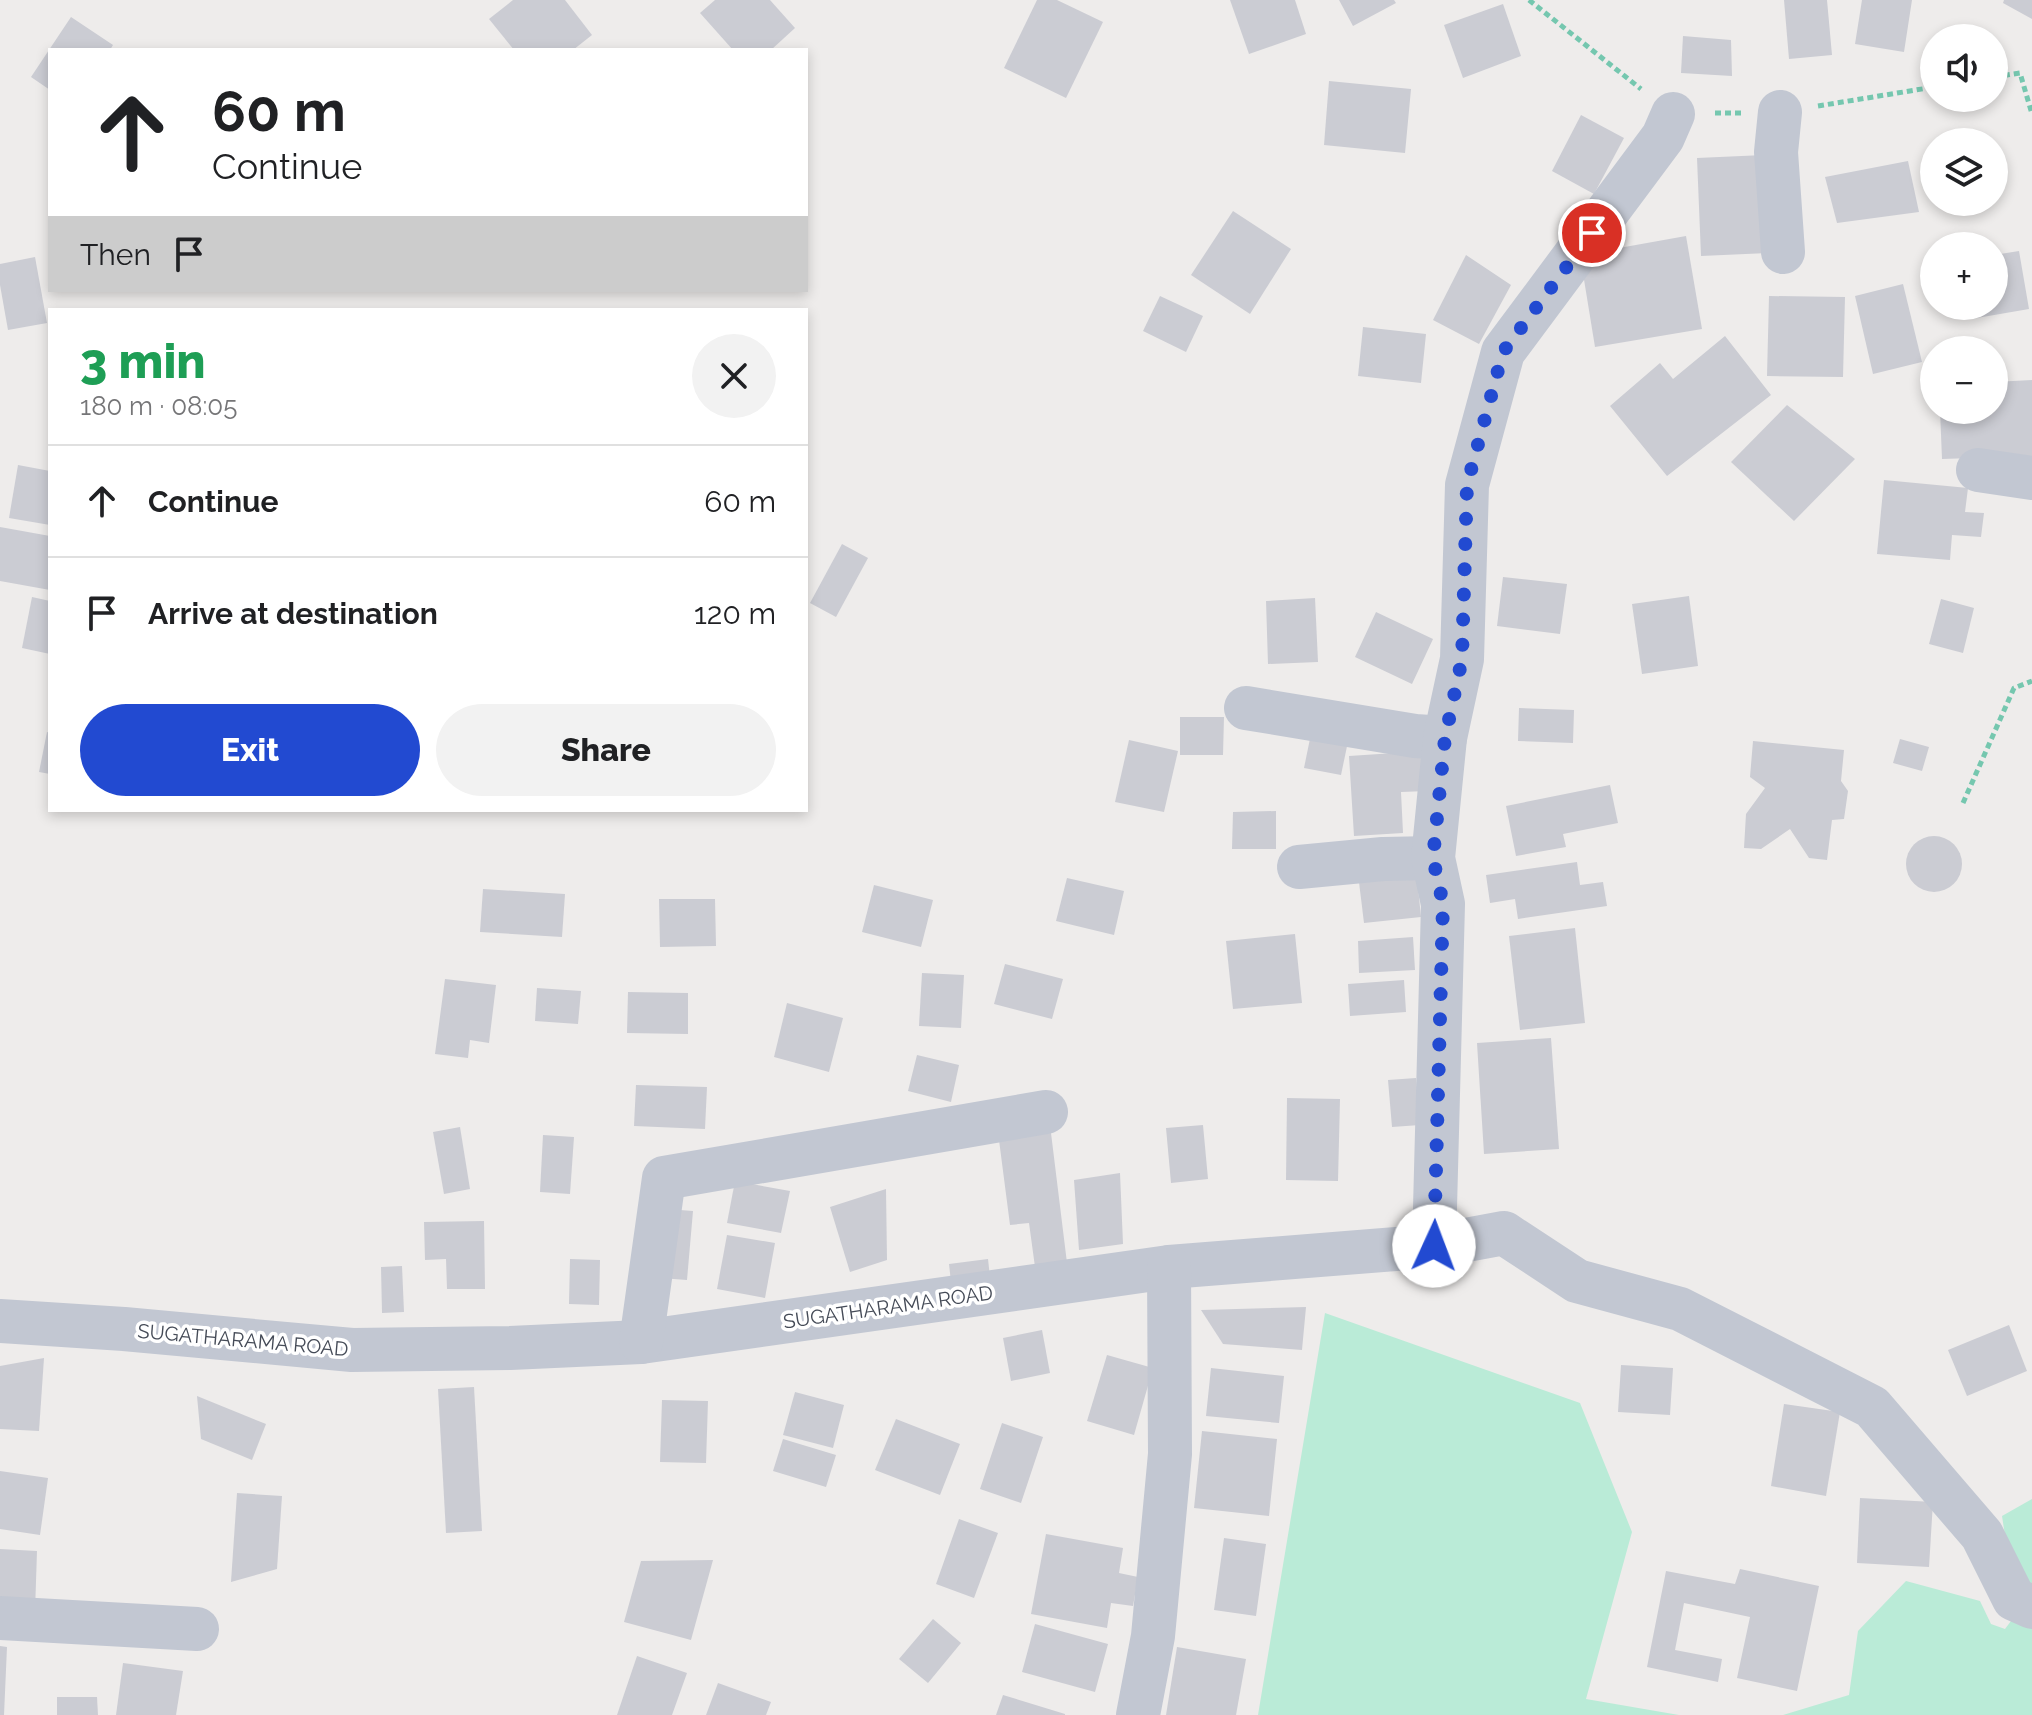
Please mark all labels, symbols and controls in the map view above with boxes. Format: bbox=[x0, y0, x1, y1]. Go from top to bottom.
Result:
map controls bbox=[1920, 24, 2008, 424]
button: sound bbox=[1920, 24, 2008, 112]
text: 60 m bbox=[212, 78, 346, 144]
icon: ahead bbox=[80, 80, 184, 184]
button: layers bbox=[1920, 128, 2008, 216]
text: Continue bbox=[212, 145, 362, 187]
pin bbox=[1558, 199, 1626, 267]
icon: arrive bbox=[1570, 211, 1614, 255]
icon: arrive bbox=[167, 232, 211, 276]
button: + bbox=[1920, 232, 2008, 320]
text: Then bbox=[80, 237, 151, 272]
text: 3 min bbox=[80, 333, 206, 389]
button: close bbox=[692, 334, 776, 418]
button: − bbox=[1920, 336, 2008, 424]
text: 180 m · 08:05 bbox=[80, 391, 237, 421]
icon: ahead bbox=[80, 479, 124, 523]
text: Continue bbox=[148, 484, 279, 519]
text: 60 m bbox=[704, 484, 776, 519]
icon: arrive bbox=[80, 591, 124, 635]
text: Arrive at destination bbox=[148, 596, 438, 631]
text: 120 m bbox=[694, 596, 776, 631]
button: Exit bbox=[80, 704, 420, 796]
button: Share bbox=[436, 704, 776, 796]
position arrow bbox=[1392, 1204, 1476, 1288]
street label: SUGATHARAMA ROAD bbox=[782, 1280, 994, 1334]
street label: SUGATHARAMA ROAD bbox=[137, 1319, 349, 1361]

